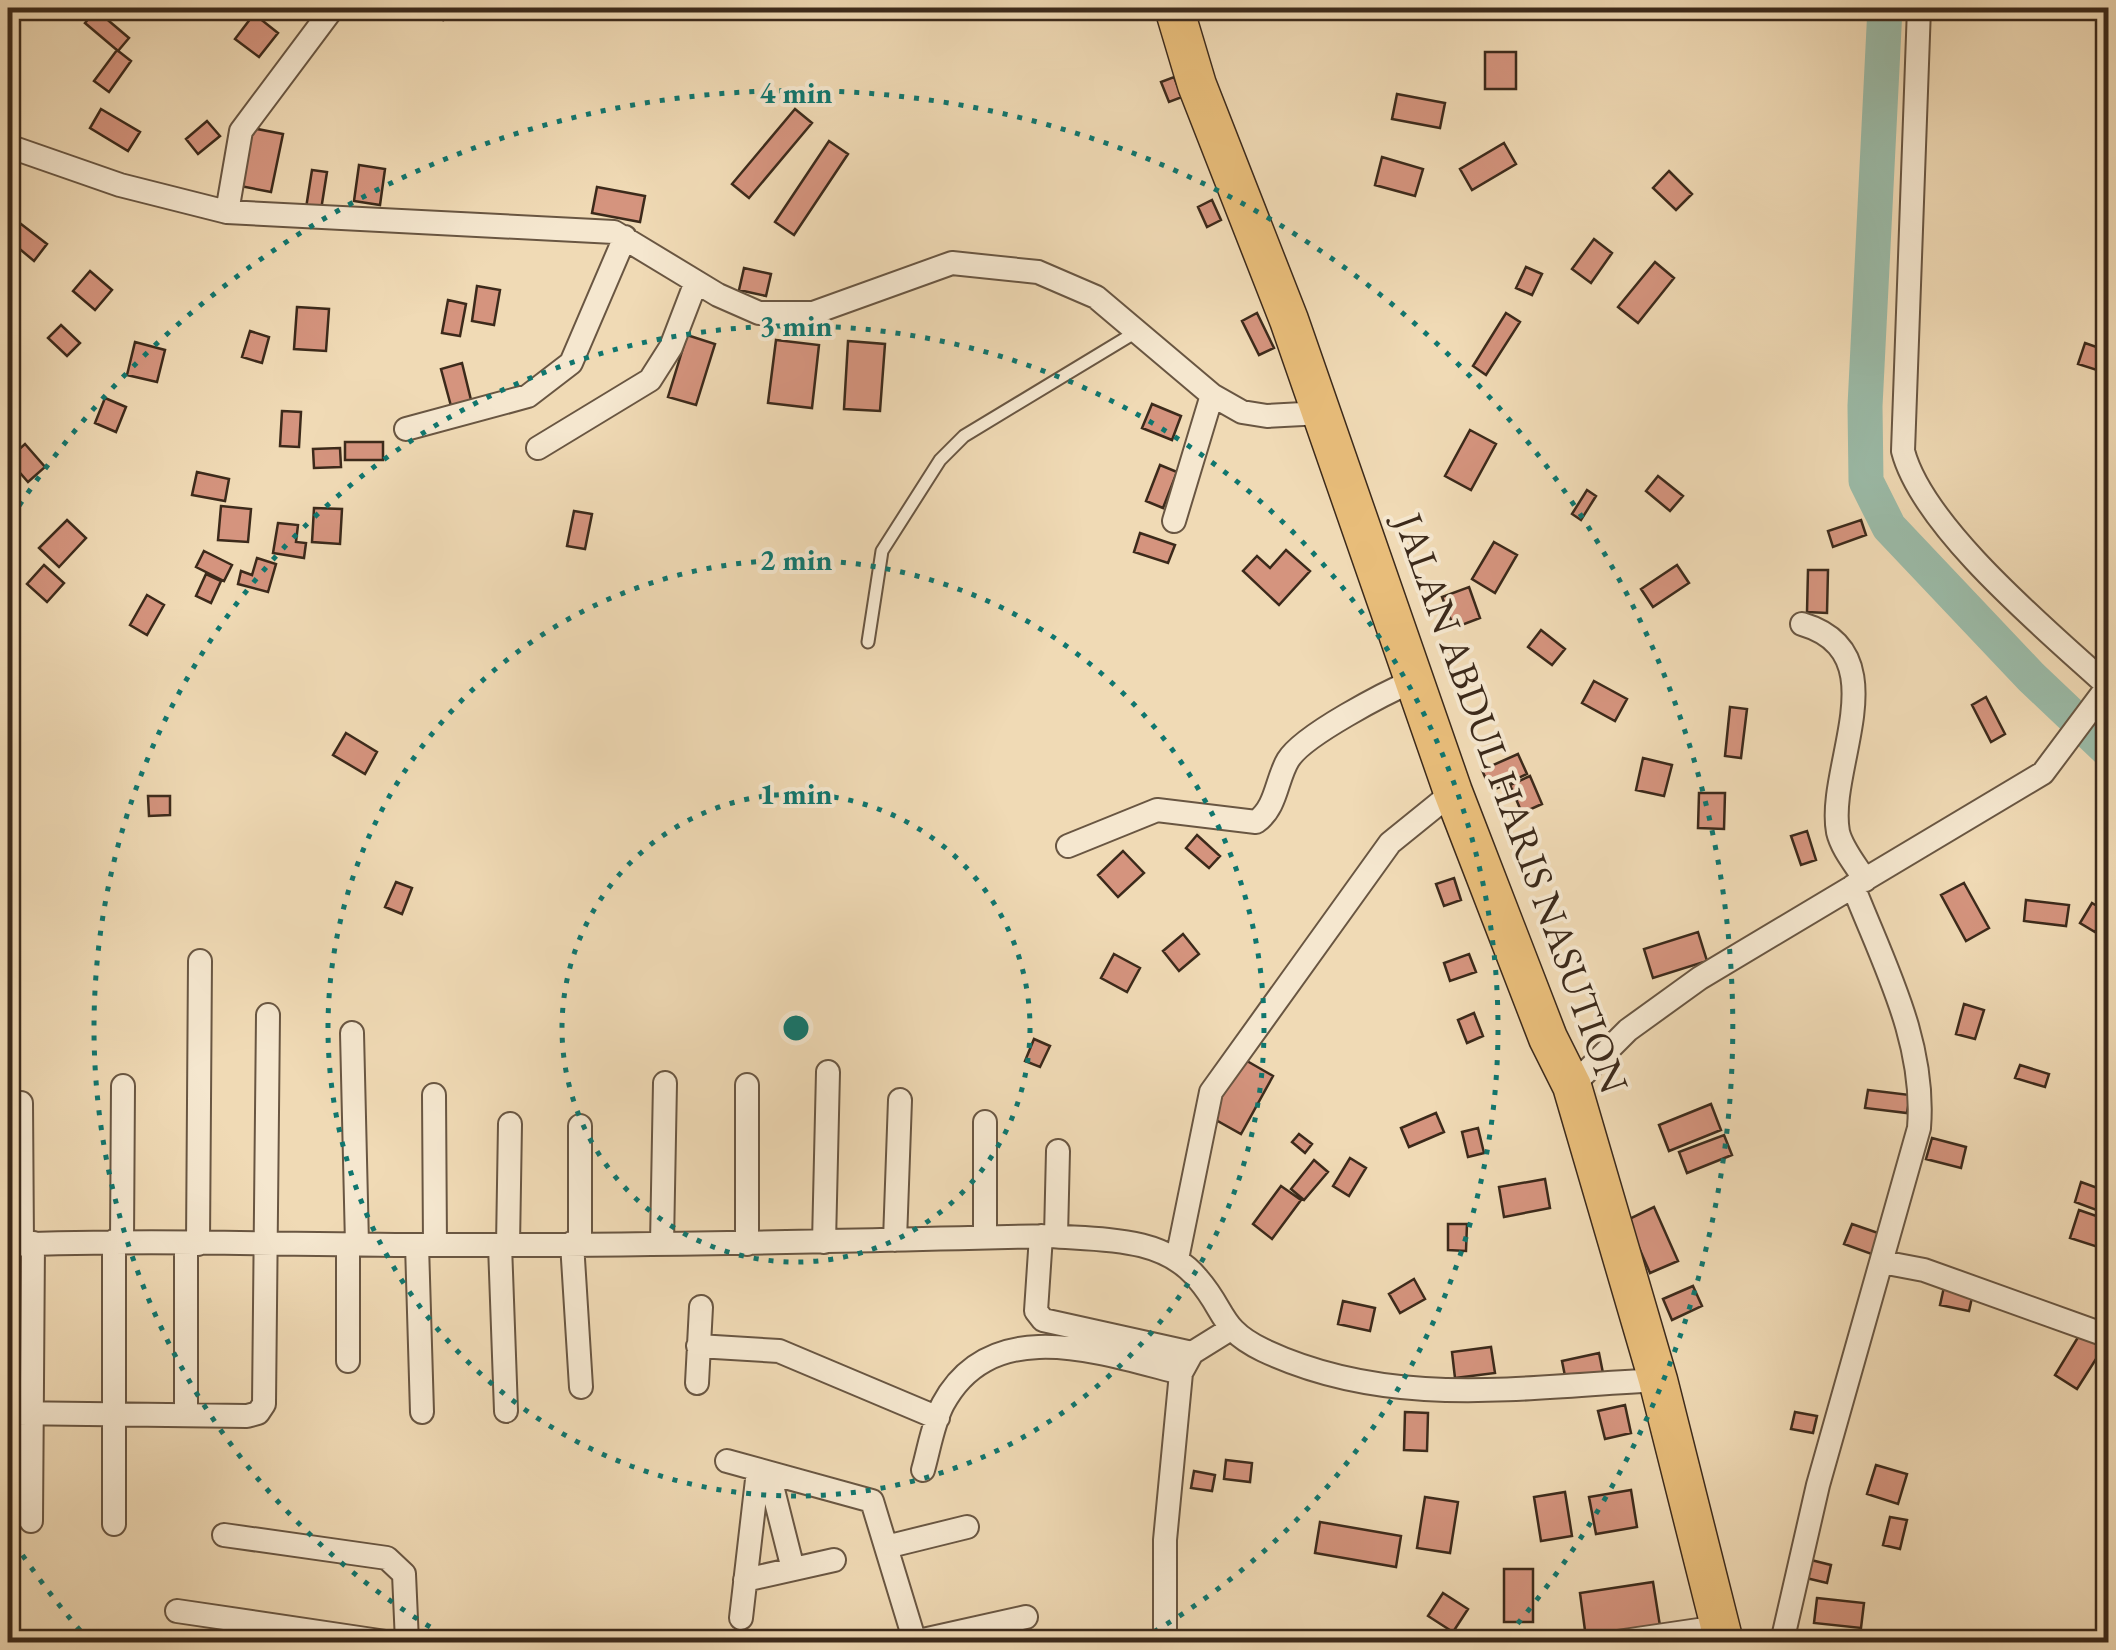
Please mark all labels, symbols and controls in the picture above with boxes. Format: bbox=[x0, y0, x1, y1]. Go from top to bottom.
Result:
text: 4 min bbox=[759, 73, 833, 112]
text: 3 min bbox=[759, 306, 833, 345]
street label: JALAN ABDUL HARIS NASUTION bbox=[1382, 503, 1641, 1100]
text: 2 min bbox=[759, 540, 833, 579]
text: 1 min bbox=[759, 774, 833, 813]
centre of rings bbox=[778, 1010, 814, 1046]

